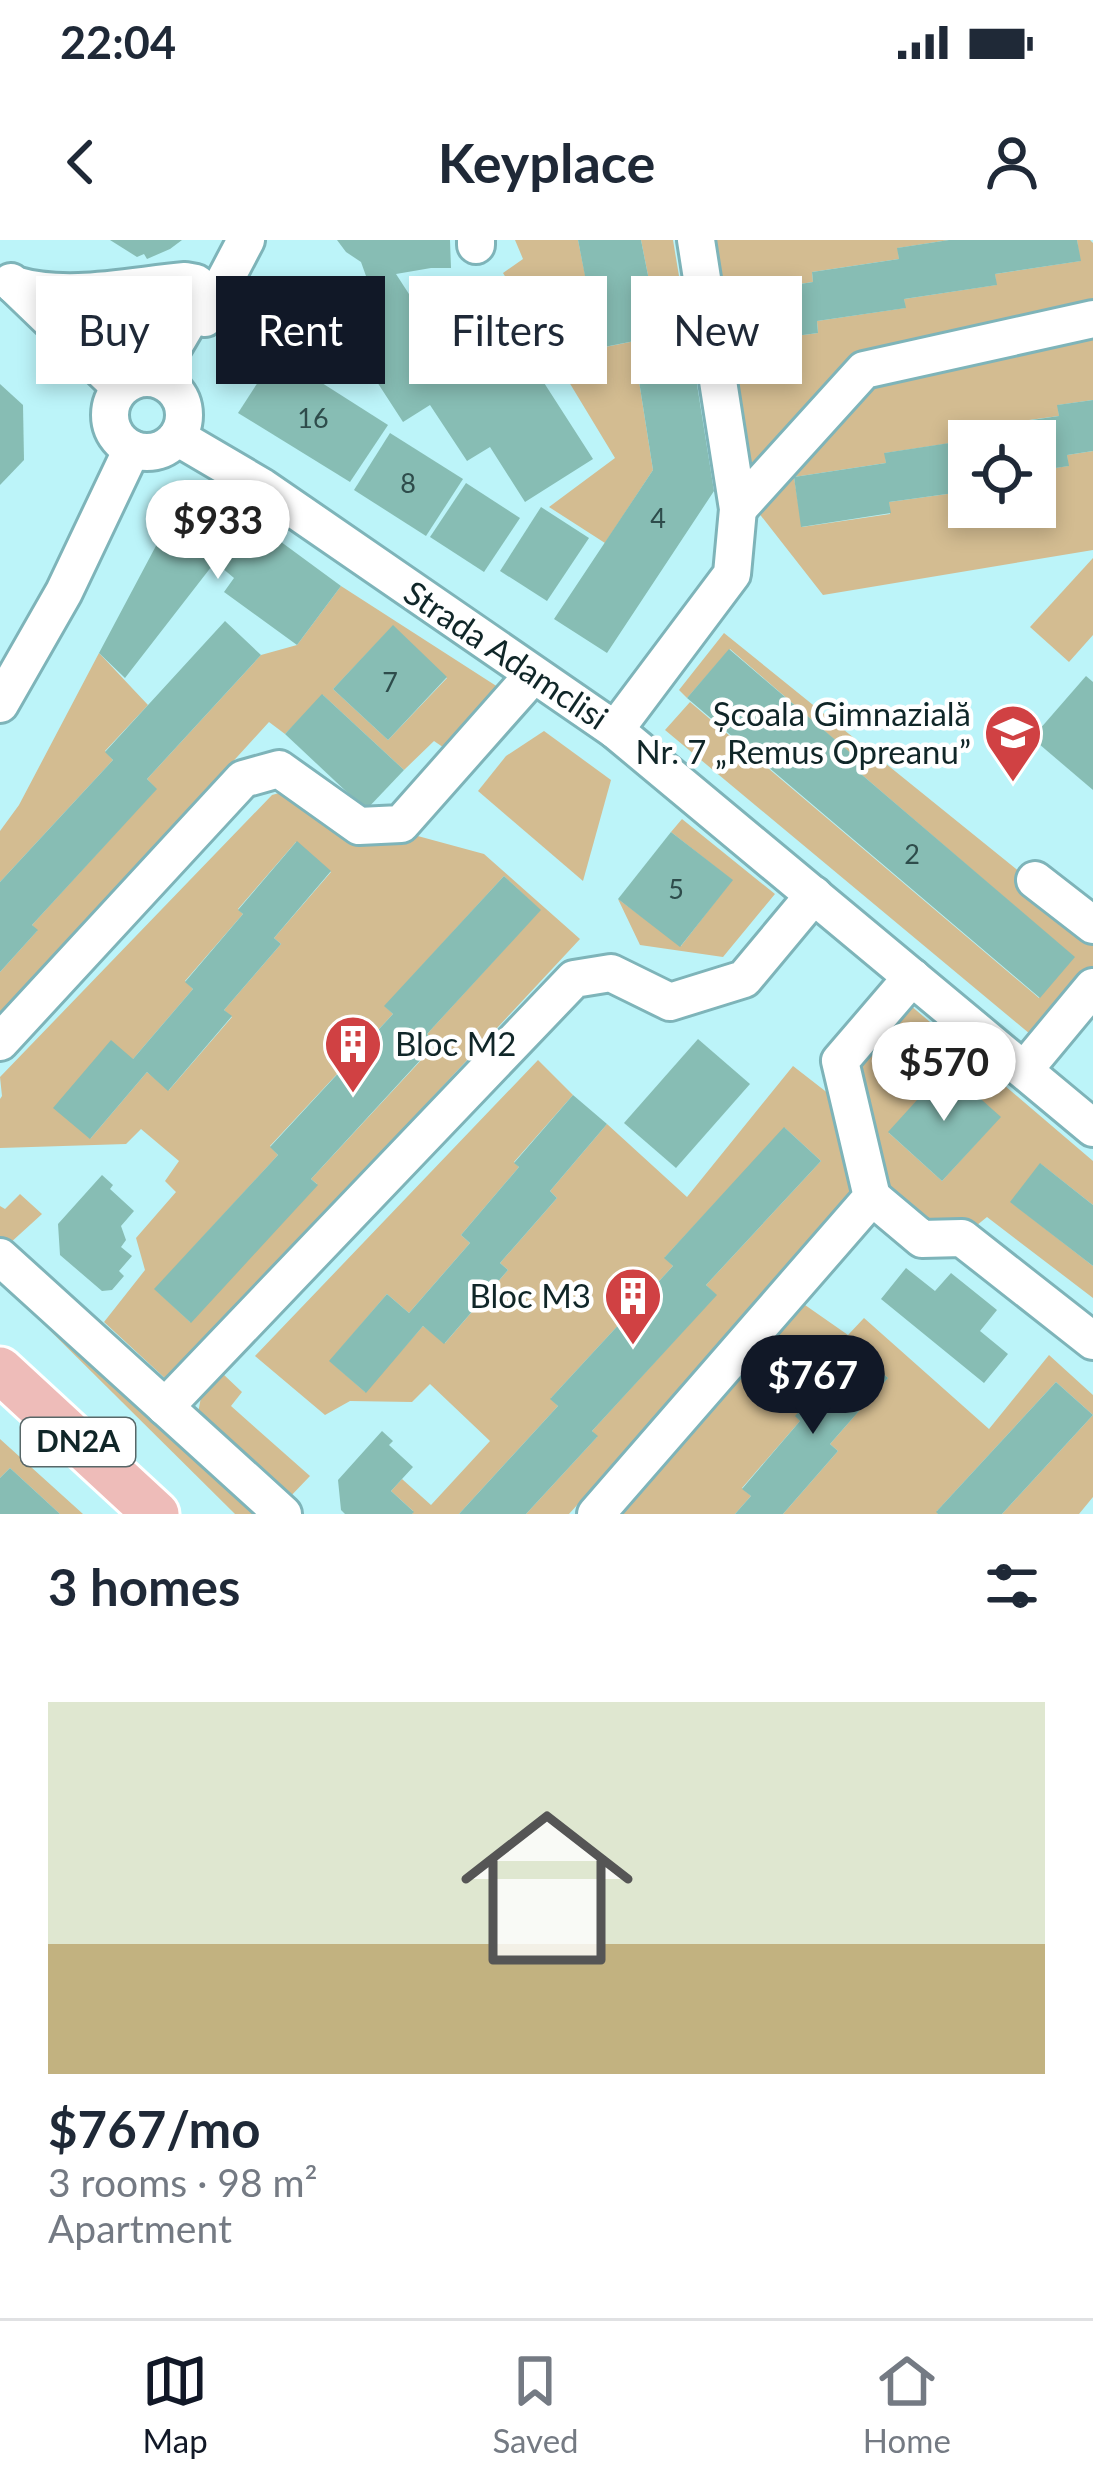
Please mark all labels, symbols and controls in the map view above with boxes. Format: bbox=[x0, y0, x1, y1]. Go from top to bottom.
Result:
text: 22:04 bbox=[60, 15, 176, 69]
icon: back bbox=[48, 129, 114, 195]
icon: person bbox=[979, 129, 1045, 195]
text: Keyplace bbox=[438, 130, 655, 195]
chip: Buy bbox=[36, 276, 192, 384]
chip: Rent bbox=[216, 276, 385, 384]
chip: Filters bbox=[409, 276, 607, 384]
chip: New bbox=[631, 276, 802, 384]
house number: 16 bbox=[297, 401, 329, 434]
map controls bbox=[948, 420, 1056, 528]
button: locate bbox=[948, 420, 1056, 528]
house number: 8 bbox=[400, 466, 416, 499]
pin: $933 bbox=[147, 480, 289, 582]
text: $933 bbox=[173, 496, 263, 542]
house number: 4 bbox=[650, 501, 666, 534]
street label: Strada Adamclisi bbox=[397, 571, 616, 737]
house number: 7 bbox=[382, 665, 398, 698]
place label: Școala Gimnazială Nr. 7 „Remus Opreanu” bbox=[635, 693, 971, 771]
school or university icon: Școala Gimnazială Nr. 7 „Remus Opreanu” bbox=[982, 702, 1044, 784]
house number: 2 bbox=[904, 837, 920, 870]
house number: 5 bbox=[668, 872, 684, 905]
building icon: Bloc M2 bbox=[322, 1013, 384, 1095]
pin: $570 bbox=[873, 1022, 1015, 1124]
place label: Bloc M2 bbox=[395, 1023, 517, 1063]
text: $570 bbox=[899, 1038, 989, 1084]
building icon: Bloc M3 bbox=[602, 1265, 664, 1347]
place label: Bloc M3 bbox=[470, 1275, 591, 1315]
pin: $767 bbox=[742, 1335, 884, 1437]
text: $767 bbox=[768, 1351, 858, 1397]
road number: DN2A bbox=[21, 1418, 135, 1466]
icon: filters bbox=[979, 1553, 1045, 1619]
text: 3 homes bbox=[48, 1556, 240, 1617]
icon: home bbox=[439, 1780, 655, 1996]
text: $767/mo bbox=[48, 2098, 261, 2159]
text: 3 rooms · 98 m² bbox=[48, 2159, 318, 2205]
text: Apartment bbox=[48, 2205, 232, 2251]
tab: Map bbox=[142, 2348, 208, 2460]
tab: Saved bbox=[492, 2348, 579, 2460]
tab: Home bbox=[863, 2348, 951, 2460]

